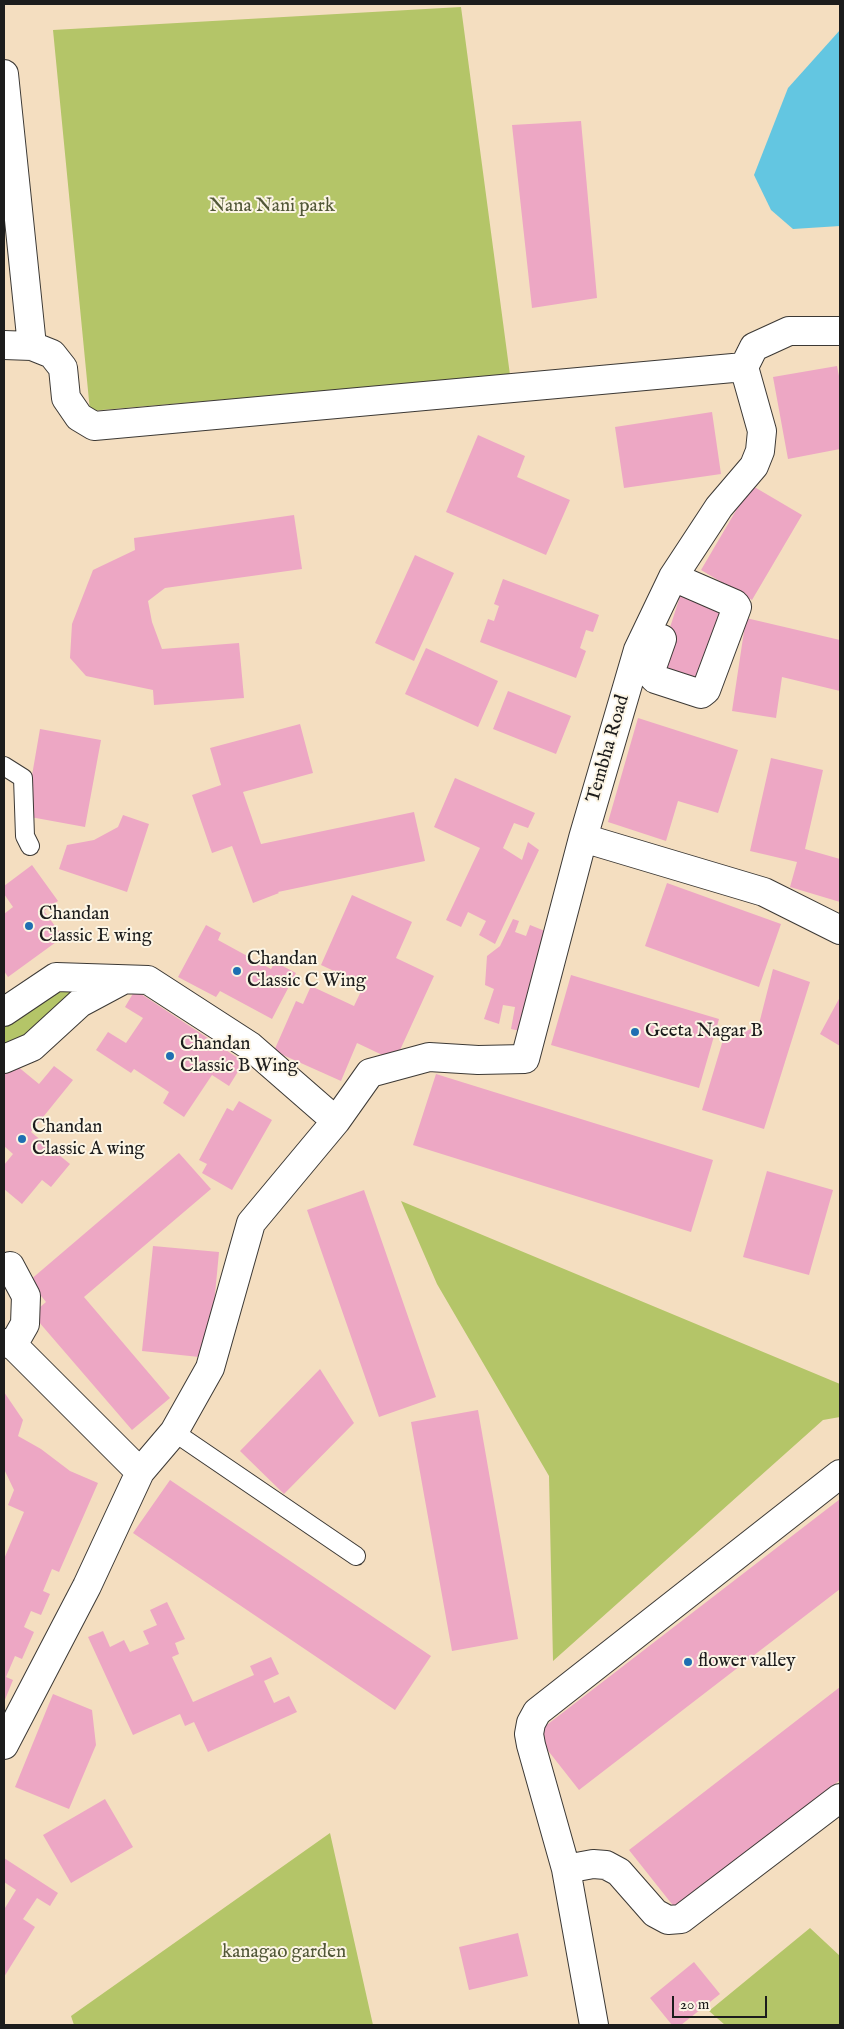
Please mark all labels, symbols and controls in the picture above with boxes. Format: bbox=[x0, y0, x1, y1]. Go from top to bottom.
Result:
park label: Nana Nani park bbox=[209, 196, 335, 218]
street label: Tembha Road bbox=[583, 693, 635, 805]
place label: Chandan Classic E wing bbox=[39, 904, 152, 948]
marker: Chandan Classic E wing bbox=[23, 920, 35, 932]
place label: Chandan Classic C Wing bbox=[247, 949, 366, 993]
marker: Chandan Classic C Wing bbox=[231, 965, 243, 977]
place label: Geeta Nagar B bbox=[645, 1021, 763, 1043]
marker: Geeta Nagar B bbox=[629, 1026, 641, 1038]
place label: Chandan Classic B Wing bbox=[180, 1034, 298, 1078]
marker: Chandan Classic B Wing bbox=[164, 1050, 176, 1062]
place label: Chandan Classic A wing bbox=[32, 1117, 145, 1161]
marker: Chandan Classic A wing bbox=[16, 1133, 28, 1145]
place label: flower valley bbox=[698, 1651, 796, 1673]
marker: flower valley bbox=[682, 1656, 694, 1668]
park label: kanagao garden bbox=[222, 1942, 346, 1964]
scale bar bbox=[674, 1986, 769, 2018]
text: 20 m bbox=[680, 1995, 709, 2014]

